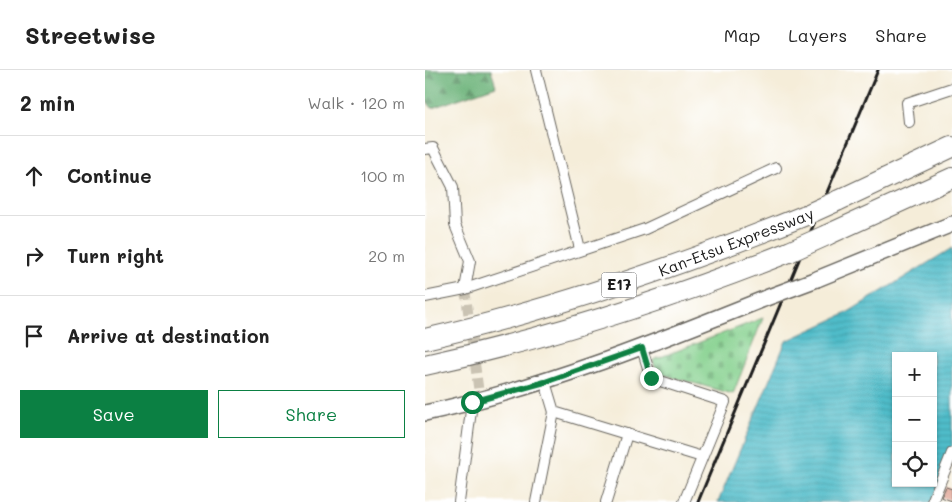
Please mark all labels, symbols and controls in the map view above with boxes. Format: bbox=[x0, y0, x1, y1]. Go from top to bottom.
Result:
text: Streetwise bbox=[25, 19, 155, 50]
text: Map bbox=[724, 23, 760, 47]
text: Layers bbox=[788, 23, 847, 47]
text: Share bbox=[875, 23, 927, 47]
text: 2 min bbox=[20, 89, 75, 116]
text: Walk · 120 m bbox=[307, 92, 405, 113]
icon: ahead bbox=[20, 162, 48, 190]
text: Continue bbox=[67, 163, 152, 188]
text: 100 m bbox=[360, 165, 405, 186]
street label: Kan-Etsu Expressway bbox=[655, 202, 816, 281]
icon: right bbox=[20, 242, 48, 270]
text: Turn right bbox=[67, 243, 164, 268]
text: 20 m bbox=[368, 245, 405, 266]
road number: E17 bbox=[601, 272, 637, 298]
icon: arrive bbox=[20, 322, 48, 350]
text: Arrive at destination bbox=[67, 323, 270, 348]
map controls bbox=[892, 352, 937, 487]
button: + bbox=[892, 352, 937, 397]
route end bbox=[640, 367, 663, 390]
button: Save bbox=[20, 390, 208, 438]
button: Share bbox=[218, 390, 405, 438]
route start bbox=[461, 391, 484, 414]
button: − bbox=[892, 397, 937, 442]
button: locate bbox=[892, 442, 937, 487]

